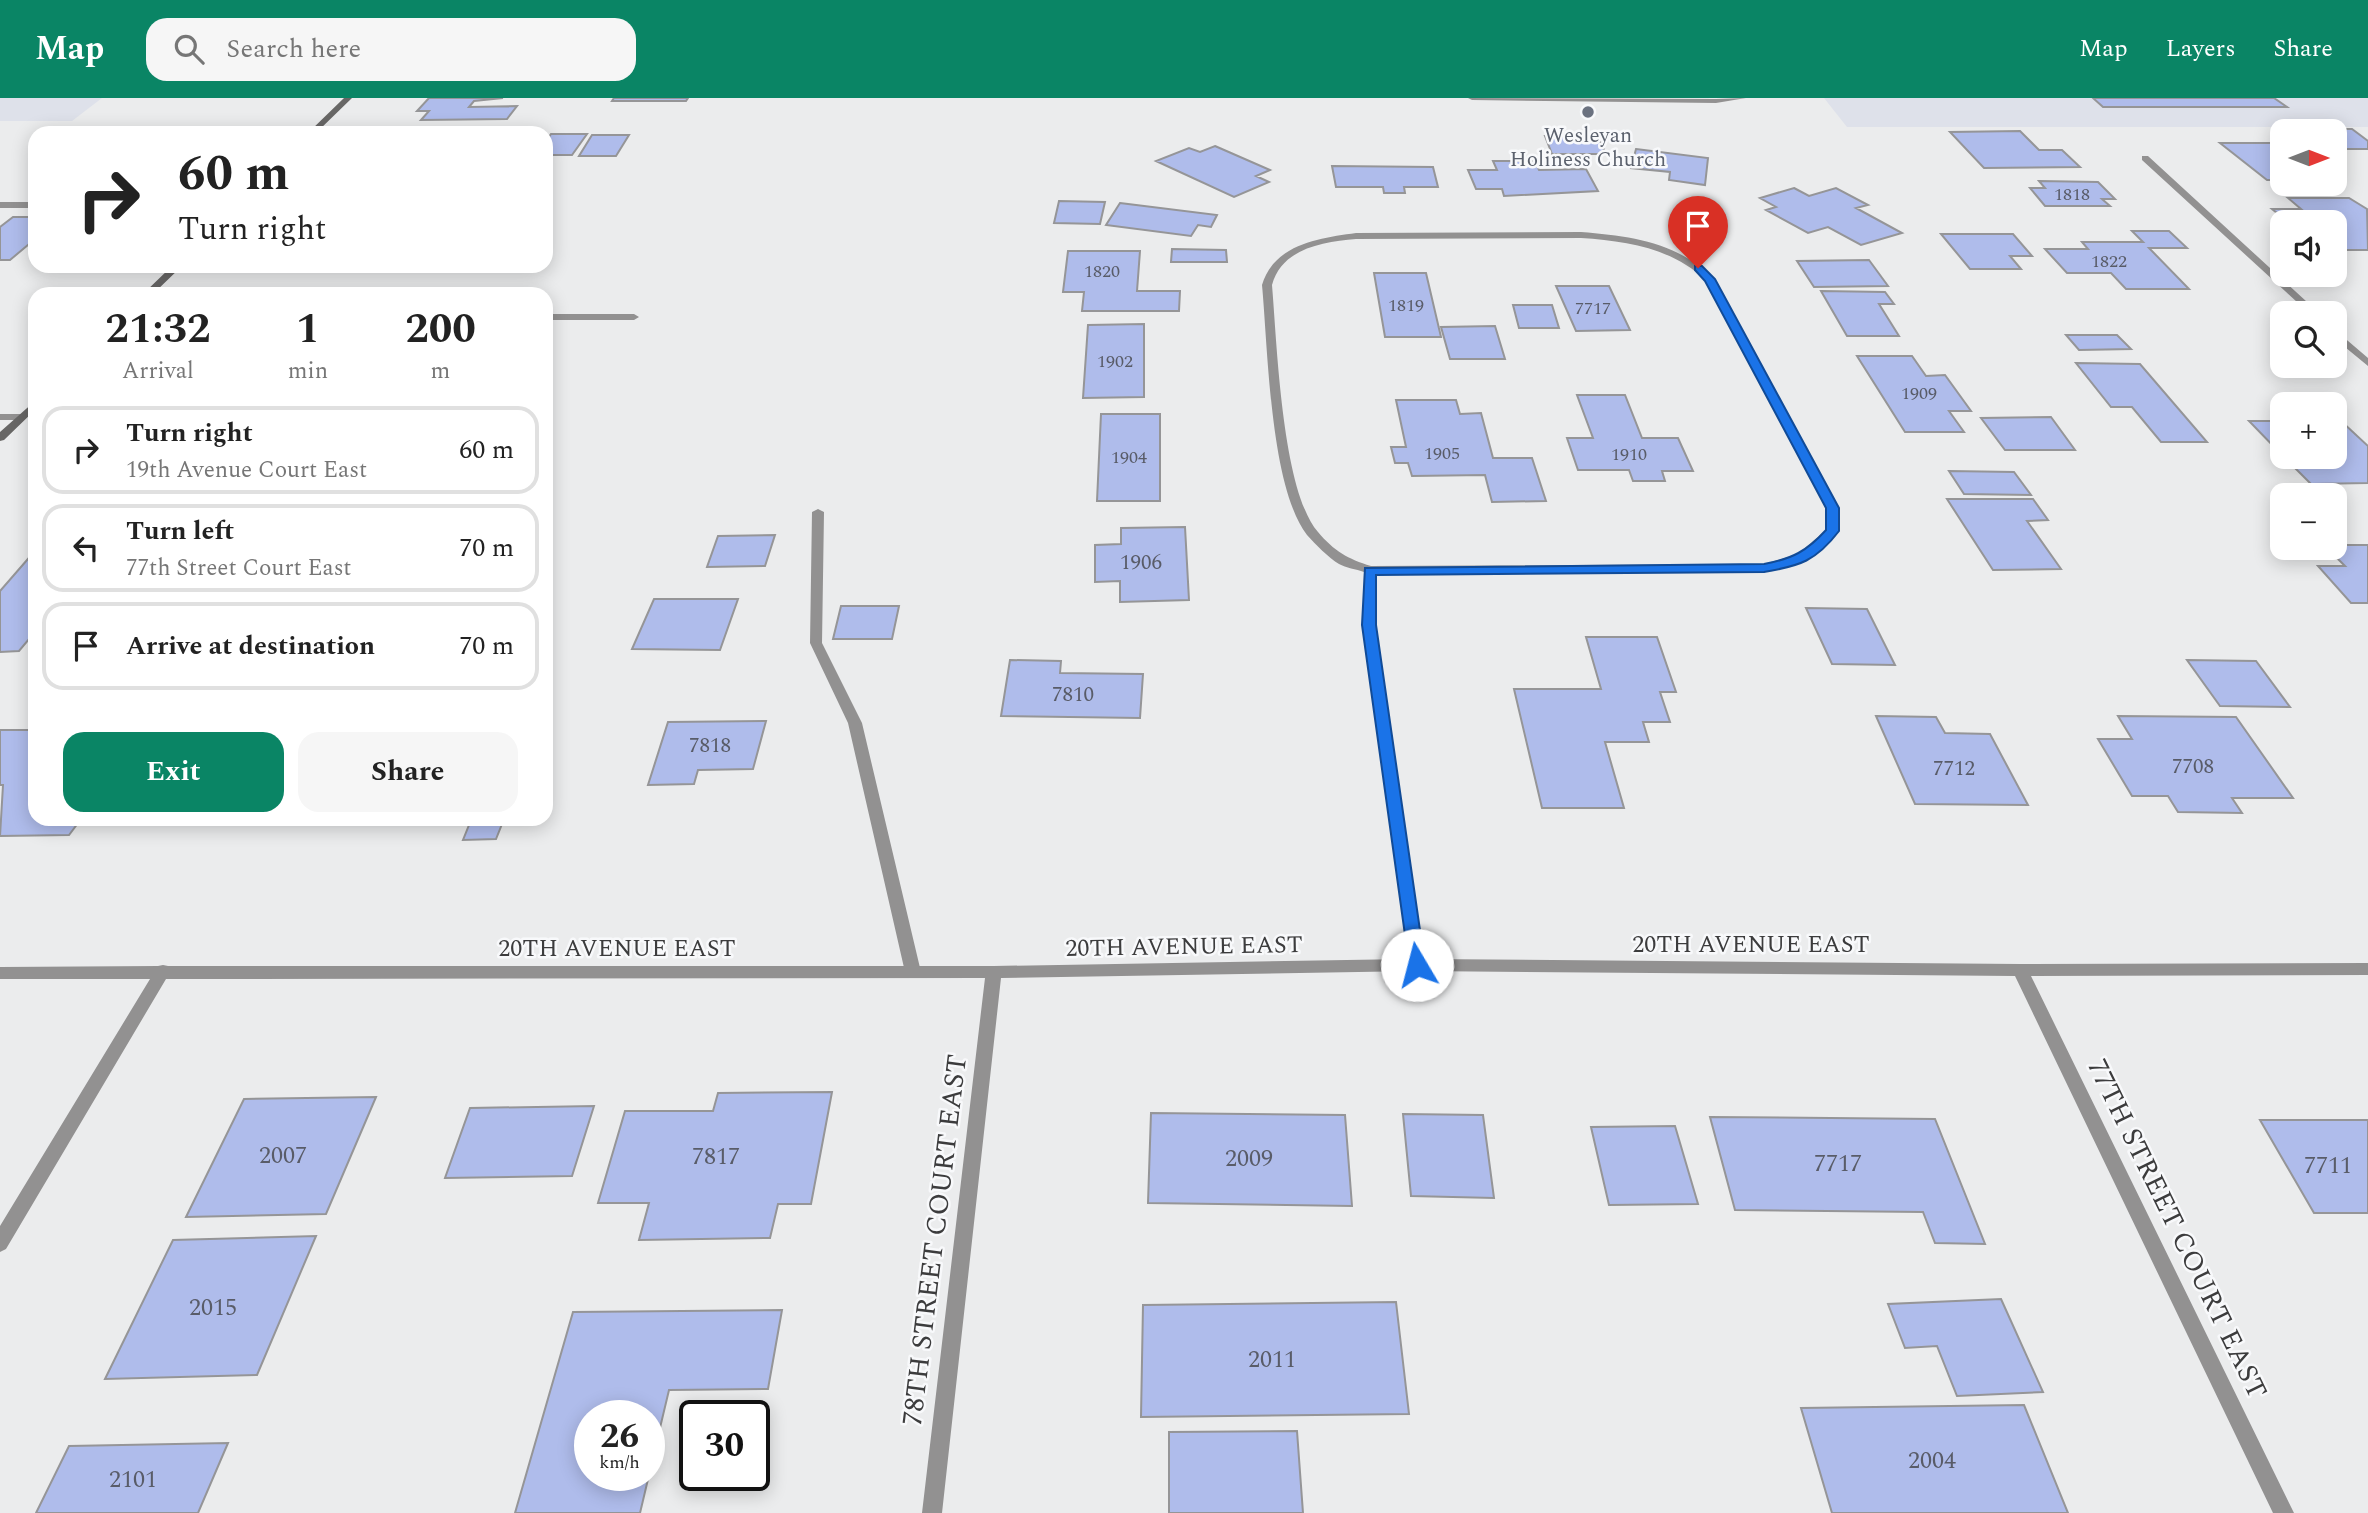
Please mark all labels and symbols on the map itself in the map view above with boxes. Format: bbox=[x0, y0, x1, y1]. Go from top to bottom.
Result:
marker: Wesleyan Holiness Church bbox=[1580, 104, 1596, 120]
north arrow bbox=[2270, 119, 2347, 196]
place label: Wesleyan Holiness Church bbox=[1510, 120, 1666, 176]
house number: 1818 bbox=[2054, 181, 2090, 208]
pin bbox=[1668, 196, 1728, 268]
house number: 1822 bbox=[2091, 248, 2127, 275]
house number: 1820 bbox=[1084, 258, 1120, 285]
house number: 1819 bbox=[1388, 292, 1424, 319]
house number: 7717 bbox=[1575, 295, 1611, 322]
house number: 1902 bbox=[1097, 348, 1133, 375]
house number: 1909 bbox=[1901, 380, 1937, 407]
house number: 1905 bbox=[1424, 440, 1460, 467]
house number: 1910 bbox=[1611, 441, 1647, 468]
house number: 1904 bbox=[1111, 444, 1147, 471]
house number: 1906 bbox=[1120, 547, 1162, 579]
house number: 7810 bbox=[1052, 679, 1094, 711]
house number: 7818 bbox=[689, 730, 731, 762]
house number: 7708 bbox=[2172, 751, 2214, 783]
house number: 7712 bbox=[1933, 753, 1975, 785]
street label: 20TH AVENUE EAST bbox=[1065, 927, 1303, 967]
street label: 20TH AVENUE EAST bbox=[1632, 927, 1870, 963]
position arrow bbox=[1380, 928, 1454, 1002]
street label: 20TH AVENUE EAST bbox=[498, 931, 736, 967]
street label: 78TH STREET COURT EAST bbox=[891, 1052, 979, 1428]
street label: 77TH STREET COURT EAST bbox=[2076, 1052, 2278, 1406]
house number: 2007 bbox=[259, 1138, 307, 1174]
house number: 7817 bbox=[692, 1139, 740, 1175]
house number: 2009 bbox=[1225, 1141, 1273, 1177]
house number: 7717 bbox=[1814, 1146, 1862, 1182]
house number: 7711 bbox=[2304, 1148, 2352, 1184]
house number: 2015 bbox=[189, 1290, 237, 1326]
house number: 2011 bbox=[1248, 1342, 1296, 1378]
speed limit sign: 30 bbox=[679, 1400, 770, 1491]
house number: 2004 bbox=[1908, 1443, 1956, 1479]
house number: 2101 bbox=[109, 1462, 157, 1498]

